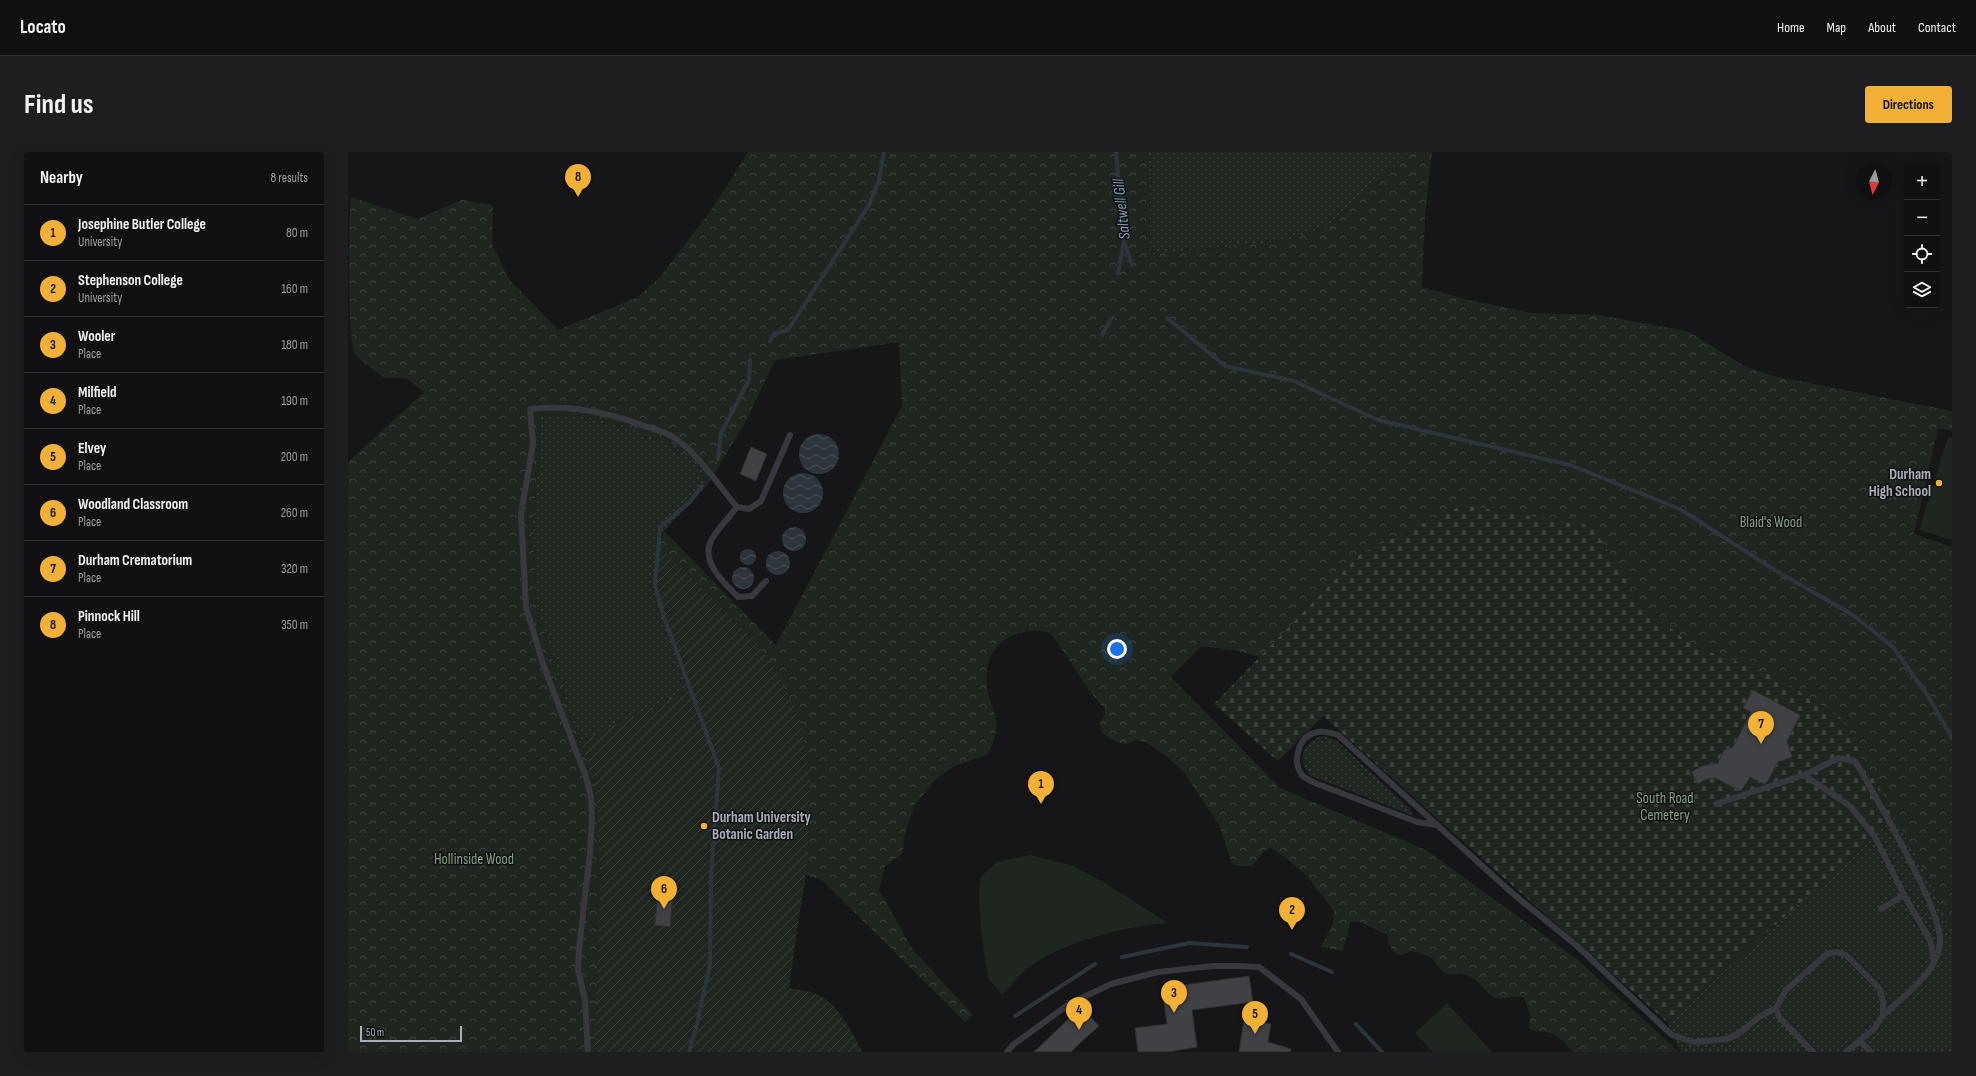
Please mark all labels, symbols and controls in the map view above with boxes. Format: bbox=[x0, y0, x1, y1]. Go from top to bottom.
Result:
text: Locato bbox=[20, 16, 66, 39]
text: Home bbox=[1777, 19, 1805, 36]
text: Map bbox=[1827, 19, 1846, 36]
text: About bbox=[1868, 19, 1896, 36]
text: Contact bbox=[1918, 19, 1956, 36]
button: Directions bbox=[1865, 86, 1952, 123]
text: Find us bbox=[24, 88, 93, 121]
pin: 8 bbox=[565, 164, 591, 197]
north arrow bbox=[1856, 164, 1892, 200]
map controls bbox=[1904, 164, 1940, 308]
button: + bbox=[1904, 164, 1940, 200]
text: Nearby bbox=[40, 168, 83, 188]
text: 8 results bbox=[270, 170, 308, 186]
water label: Saltwell Gill bbox=[1109, 177, 1135, 240]
button: − bbox=[1904, 200, 1940, 236]
text: Josephine Butler College bbox=[78, 215, 206, 234]
text: 1 bbox=[50, 225, 56, 241]
text: 80 m bbox=[286, 225, 308, 241]
text: University bbox=[78, 234, 122, 250]
button: locate bbox=[1904, 236, 1940, 272]
text: Stephenson College bbox=[78, 271, 183, 290]
button: layers bbox=[1904, 272, 1940, 308]
text: 2 bbox=[50, 281, 56, 297]
text: 160 m bbox=[282, 281, 308, 297]
text: University bbox=[78, 290, 122, 306]
text: Wooler bbox=[78, 327, 115, 346]
text: 3 bbox=[50, 337, 56, 353]
text: 180 m bbox=[282, 337, 308, 353]
text: Place bbox=[78, 346, 101, 362]
text: Milfield bbox=[78, 383, 117, 402]
text: 4 bbox=[50, 393, 56, 409]
text: 190 m bbox=[281, 393, 308, 409]
text: Place bbox=[78, 402, 101, 418]
text: Elvey bbox=[78, 439, 106, 458]
text: 5 bbox=[50, 449, 56, 465]
text: 200 m bbox=[281, 449, 308, 465]
text: Place bbox=[78, 458, 101, 474]
place label: Durham High School bbox=[1869, 465, 1931, 501]
marker: Durham High School bbox=[1934, 478, 1944, 488]
text: Woodland Classroom bbox=[78, 495, 188, 514]
text: 6 bbox=[50, 505, 56, 521]
text: 260 m bbox=[281, 505, 308, 521]
park label: Blaid's Wood bbox=[1740, 513, 1802, 532]
text: Place bbox=[78, 514, 101, 530]
text: Durham Crematorium bbox=[78, 551, 192, 570]
text: 7 bbox=[50, 561, 56, 577]
text: 320 m bbox=[281, 561, 308, 577]
text: Place bbox=[78, 570, 101, 586]
text: Pinnock Hill bbox=[78, 607, 140, 626]
text: 8 bbox=[50, 617, 56, 633]
text: 350 m bbox=[281, 617, 308, 633]
text: Place bbox=[78, 626, 101, 642]
your location bbox=[1107, 639, 1127, 659]
pin: 7 bbox=[1748, 711, 1774, 744]
pin: 1 bbox=[1028, 771, 1054, 804]
park label: South Road Cemetery bbox=[1636, 789, 1694, 825]
place label: Durham University Botanic Garden bbox=[712, 808, 812, 844]
marker: Durham University Botanic Garden bbox=[699, 821, 709, 831]
park label: Hollinside Wood bbox=[434, 850, 514, 869]
pin: 6 bbox=[651, 876, 677, 909]
pin: 2 bbox=[1279, 897, 1305, 930]
pin: 3 bbox=[1161, 980, 1187, 1013]
pin: 4 bbox=[1066, 997, 1092, 1030]
pin: 5 bbox=[1242, 1001, 1268, 1034]
scale bar bbox=[360, 1024, 462, 1043]
text: 50 m bbox=[366, 1026, 384, 1039]

